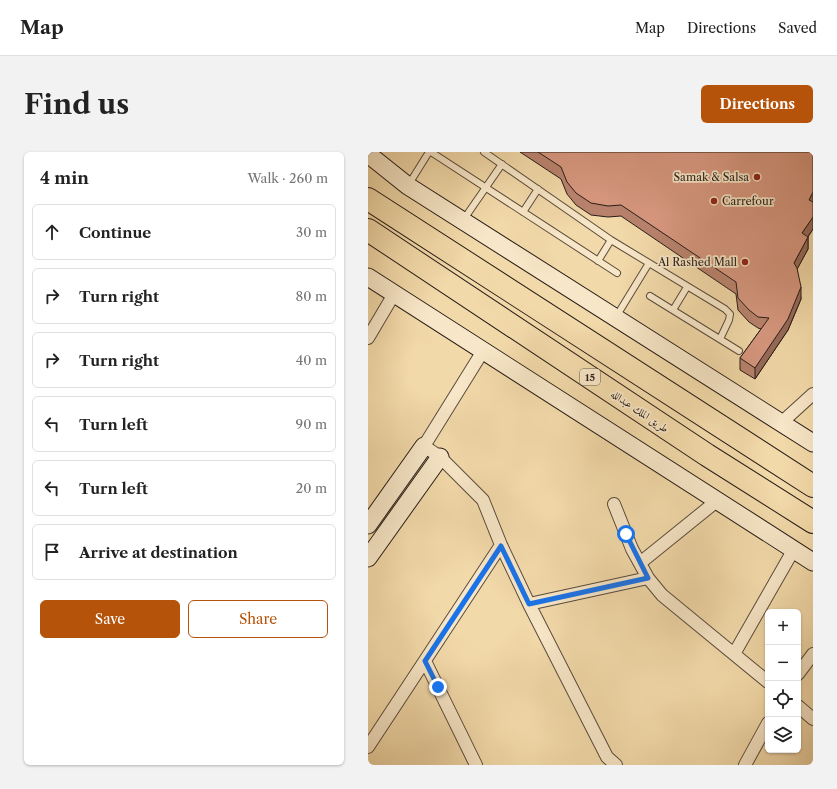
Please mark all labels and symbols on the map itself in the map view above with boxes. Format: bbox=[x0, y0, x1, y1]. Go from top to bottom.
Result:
place label: Samak & Salsa bbox=[674, 170, 749, 184]
marker: Samak & Salsa bbox=[752, 172, 762, 182]
place label: Carrefour bbox=[722, 194, 774, 208]
marker: Carrefour bbox=[709, 196, 719, 206]
place label: Al Rashed Mall bbox=[657, 255, 738, 269]
marker: Al Rashed Mall bbox=[740, 257, 750, 267]
road number: 15 bbox=[580, 369, 600, 385]
street label: طريق الملك عبدالله bbox=[608, 386, 672, 436]
route start bbox=[617, 525, 635, 543]
route end bbox=[429, 678, 447, 696]

